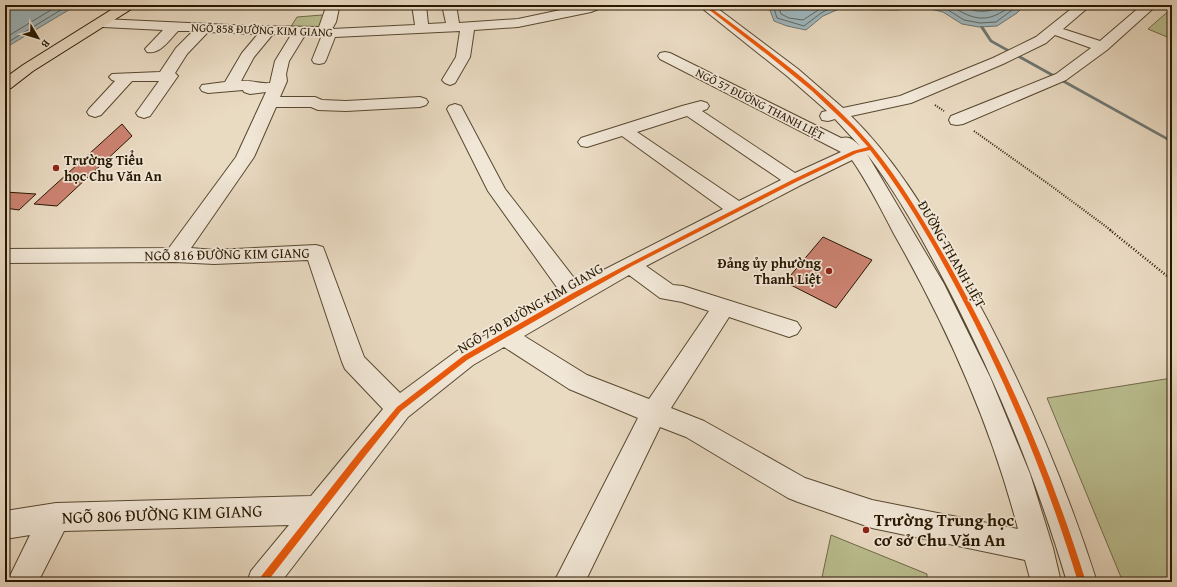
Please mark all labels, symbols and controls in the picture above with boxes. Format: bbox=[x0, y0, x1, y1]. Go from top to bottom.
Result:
north arrow bbox=[18, 18, 58, 58]
street label: NGÕ 858 ĐƯỜNG KIM GIANG bbox=[191, 19, 333, 40]
text: B bbox=[37, 37, 54, 52]
street label: NGÕ 57 ĐƯỜNG THANH LIỆT bbox=[693, 64, 828, 144]
place label: Trường Tiểu học Chu Văn An bbox=[64, 150, 162, 186]
marker: Trường Tiểu học Chu Văn An bbox=[51, 163, 61, 173]
street label: ĐƯỜNG THANH LIỆT bbox=[913, 197, 991, 311]
street label: NGÕ 816 ĐƯỜNG KIM GIANG bbox=[144, 243, 310, 265]
place label: Đảng ủy phường Thanh Liệt bbox=[718, 253, 822, 289]
street label: NGÕ 750 ĐƯỜNG KIM GIANG bbox=[453, 258, 607, 358]
marker: Đảng ủy phường Thanh Liệt bbox=[824, 266, 834, 276]
street label: NGÕ 806 ĐƯỜNG KIM GIANG bbox=[61, 498, 263, 529]
place label: Trường Trung học cơ sở Chu Văn An bbox=[874, 507, 1014, 552]
marker: Trường Trung học cơ sở Chu Văn An bbox=[861, 525, 871, 535]

